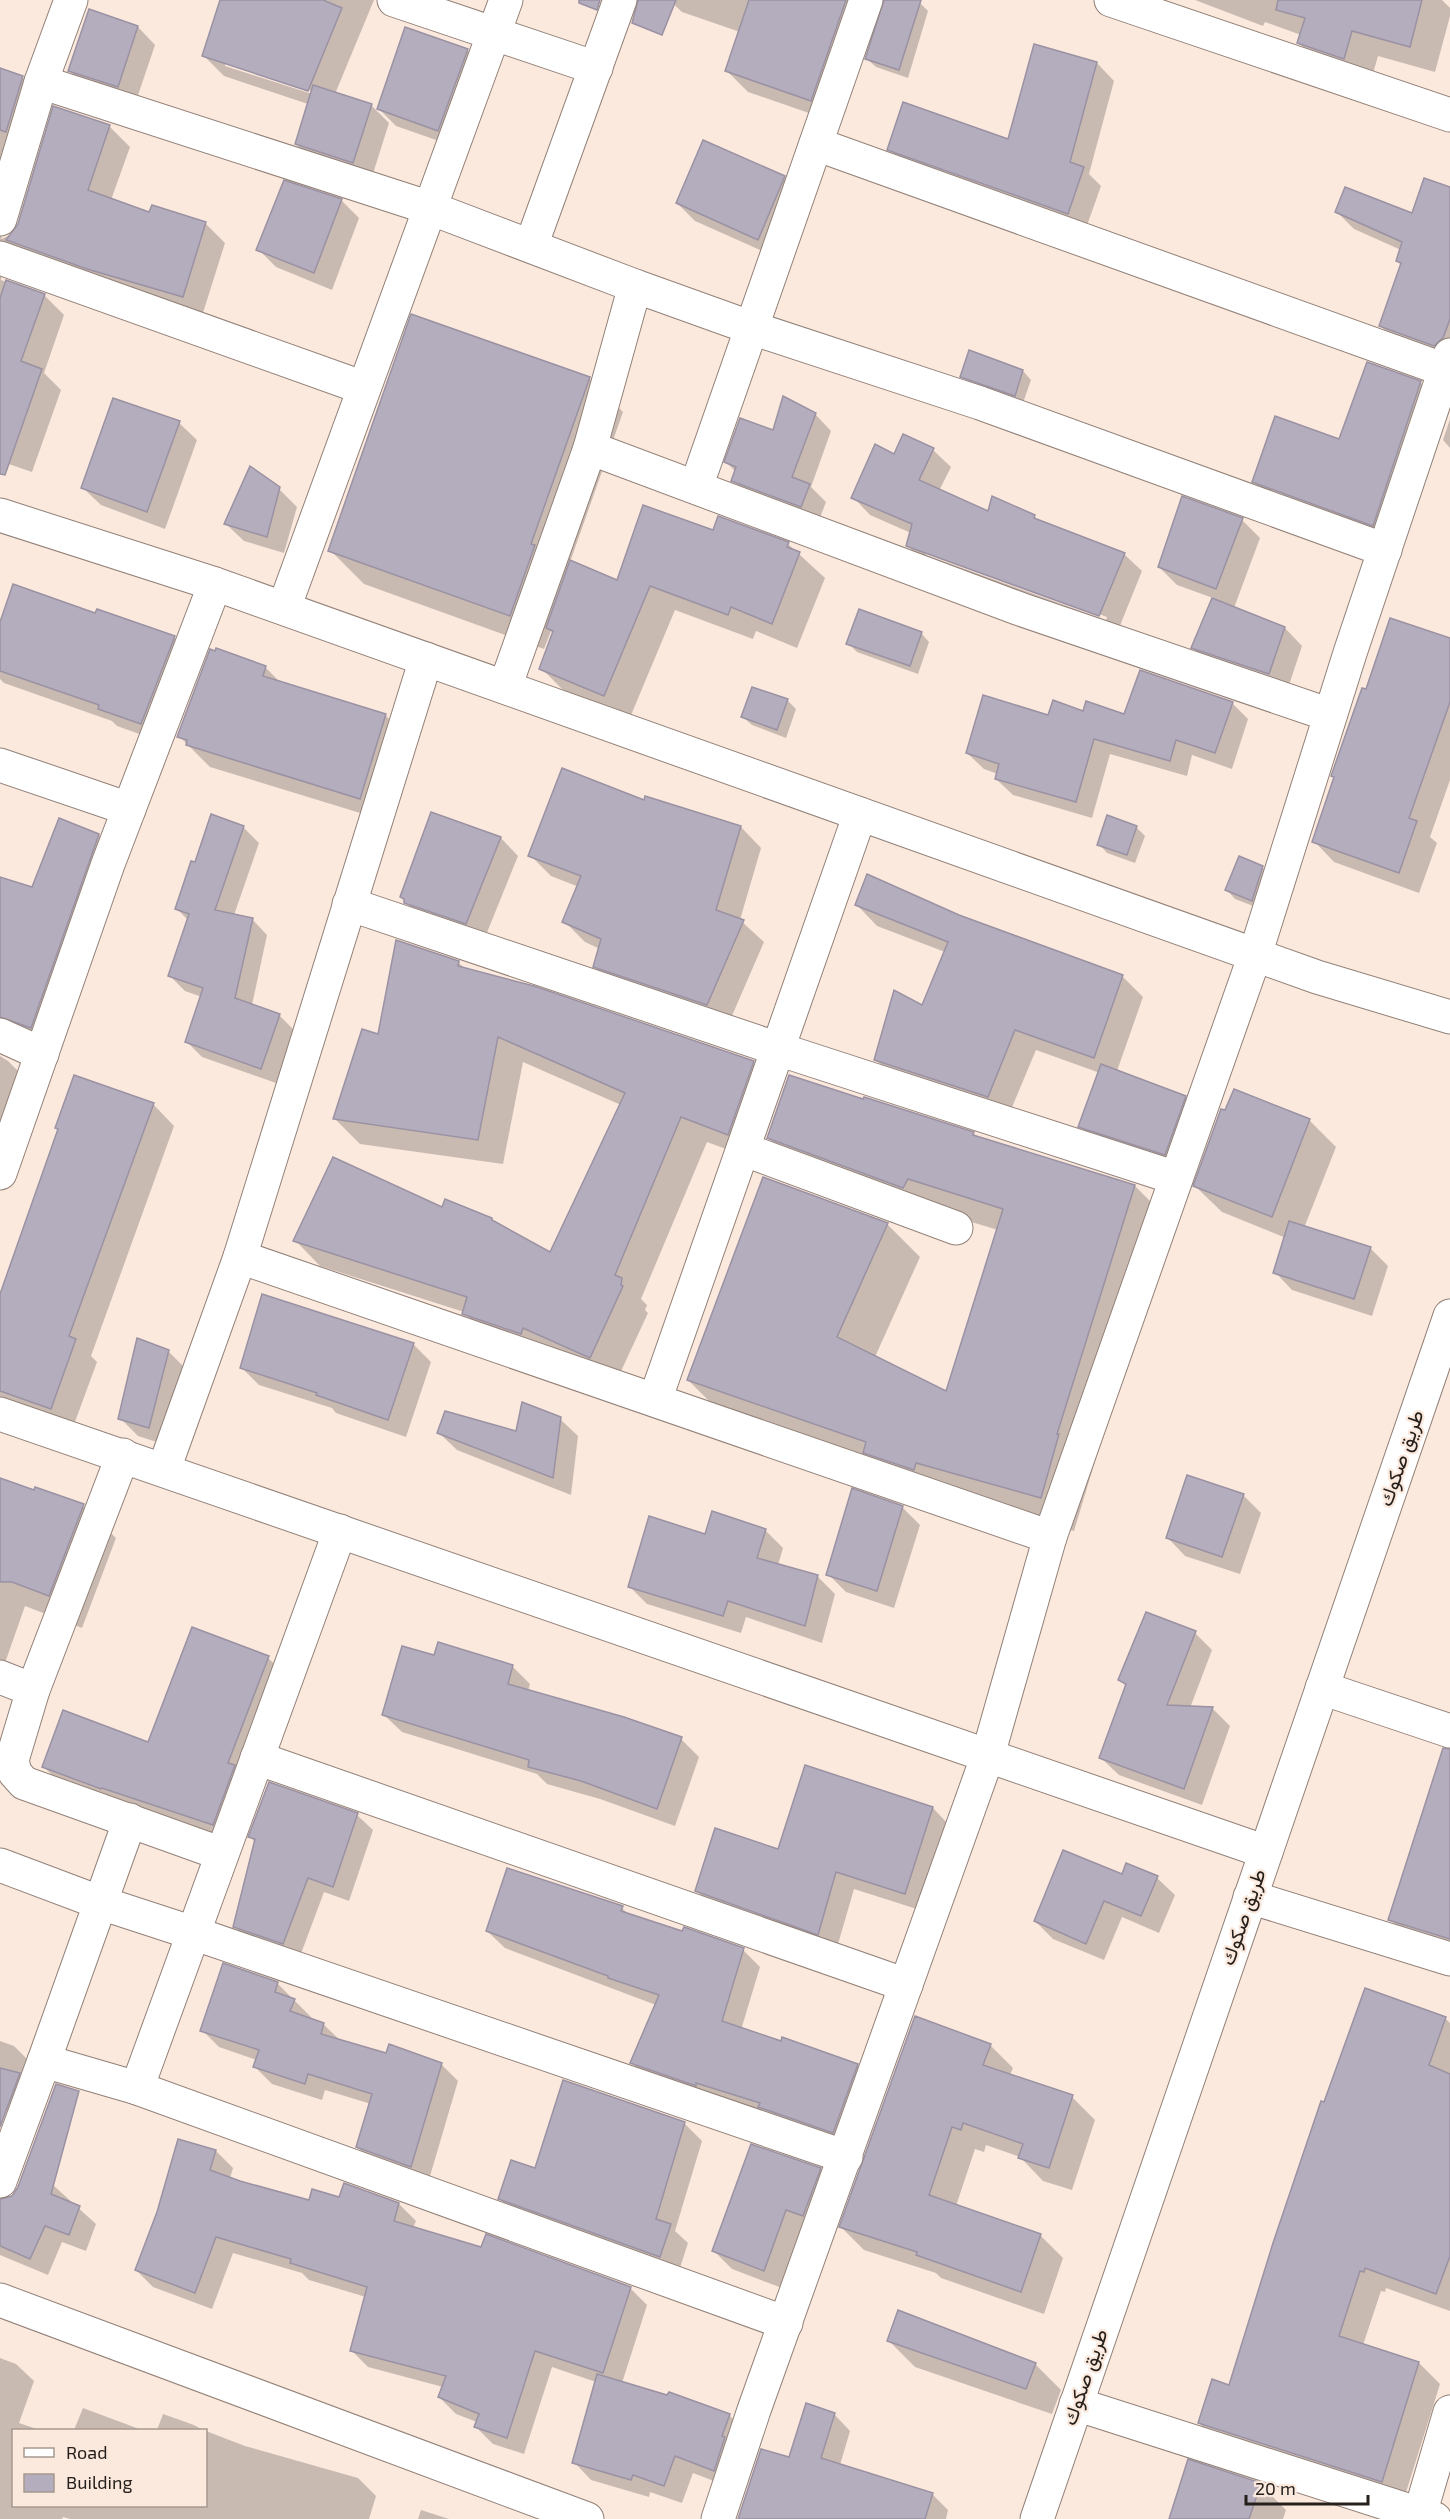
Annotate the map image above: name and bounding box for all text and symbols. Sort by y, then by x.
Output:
street label: طريق صكوك [1372,1406,1430,1510]
street label: طريق صكوك [1214,1865,1272,1969]
street label: طريق صكوك [1056,2325,1114,2429]
legend [12,2429,207,2507]
text: Road [66,2441,107,2463]
scale bar [1246,2468,1368,2506]
text: Building [66,2471,133,2493]
text: 20 m [1255,2477,1296,2499]

